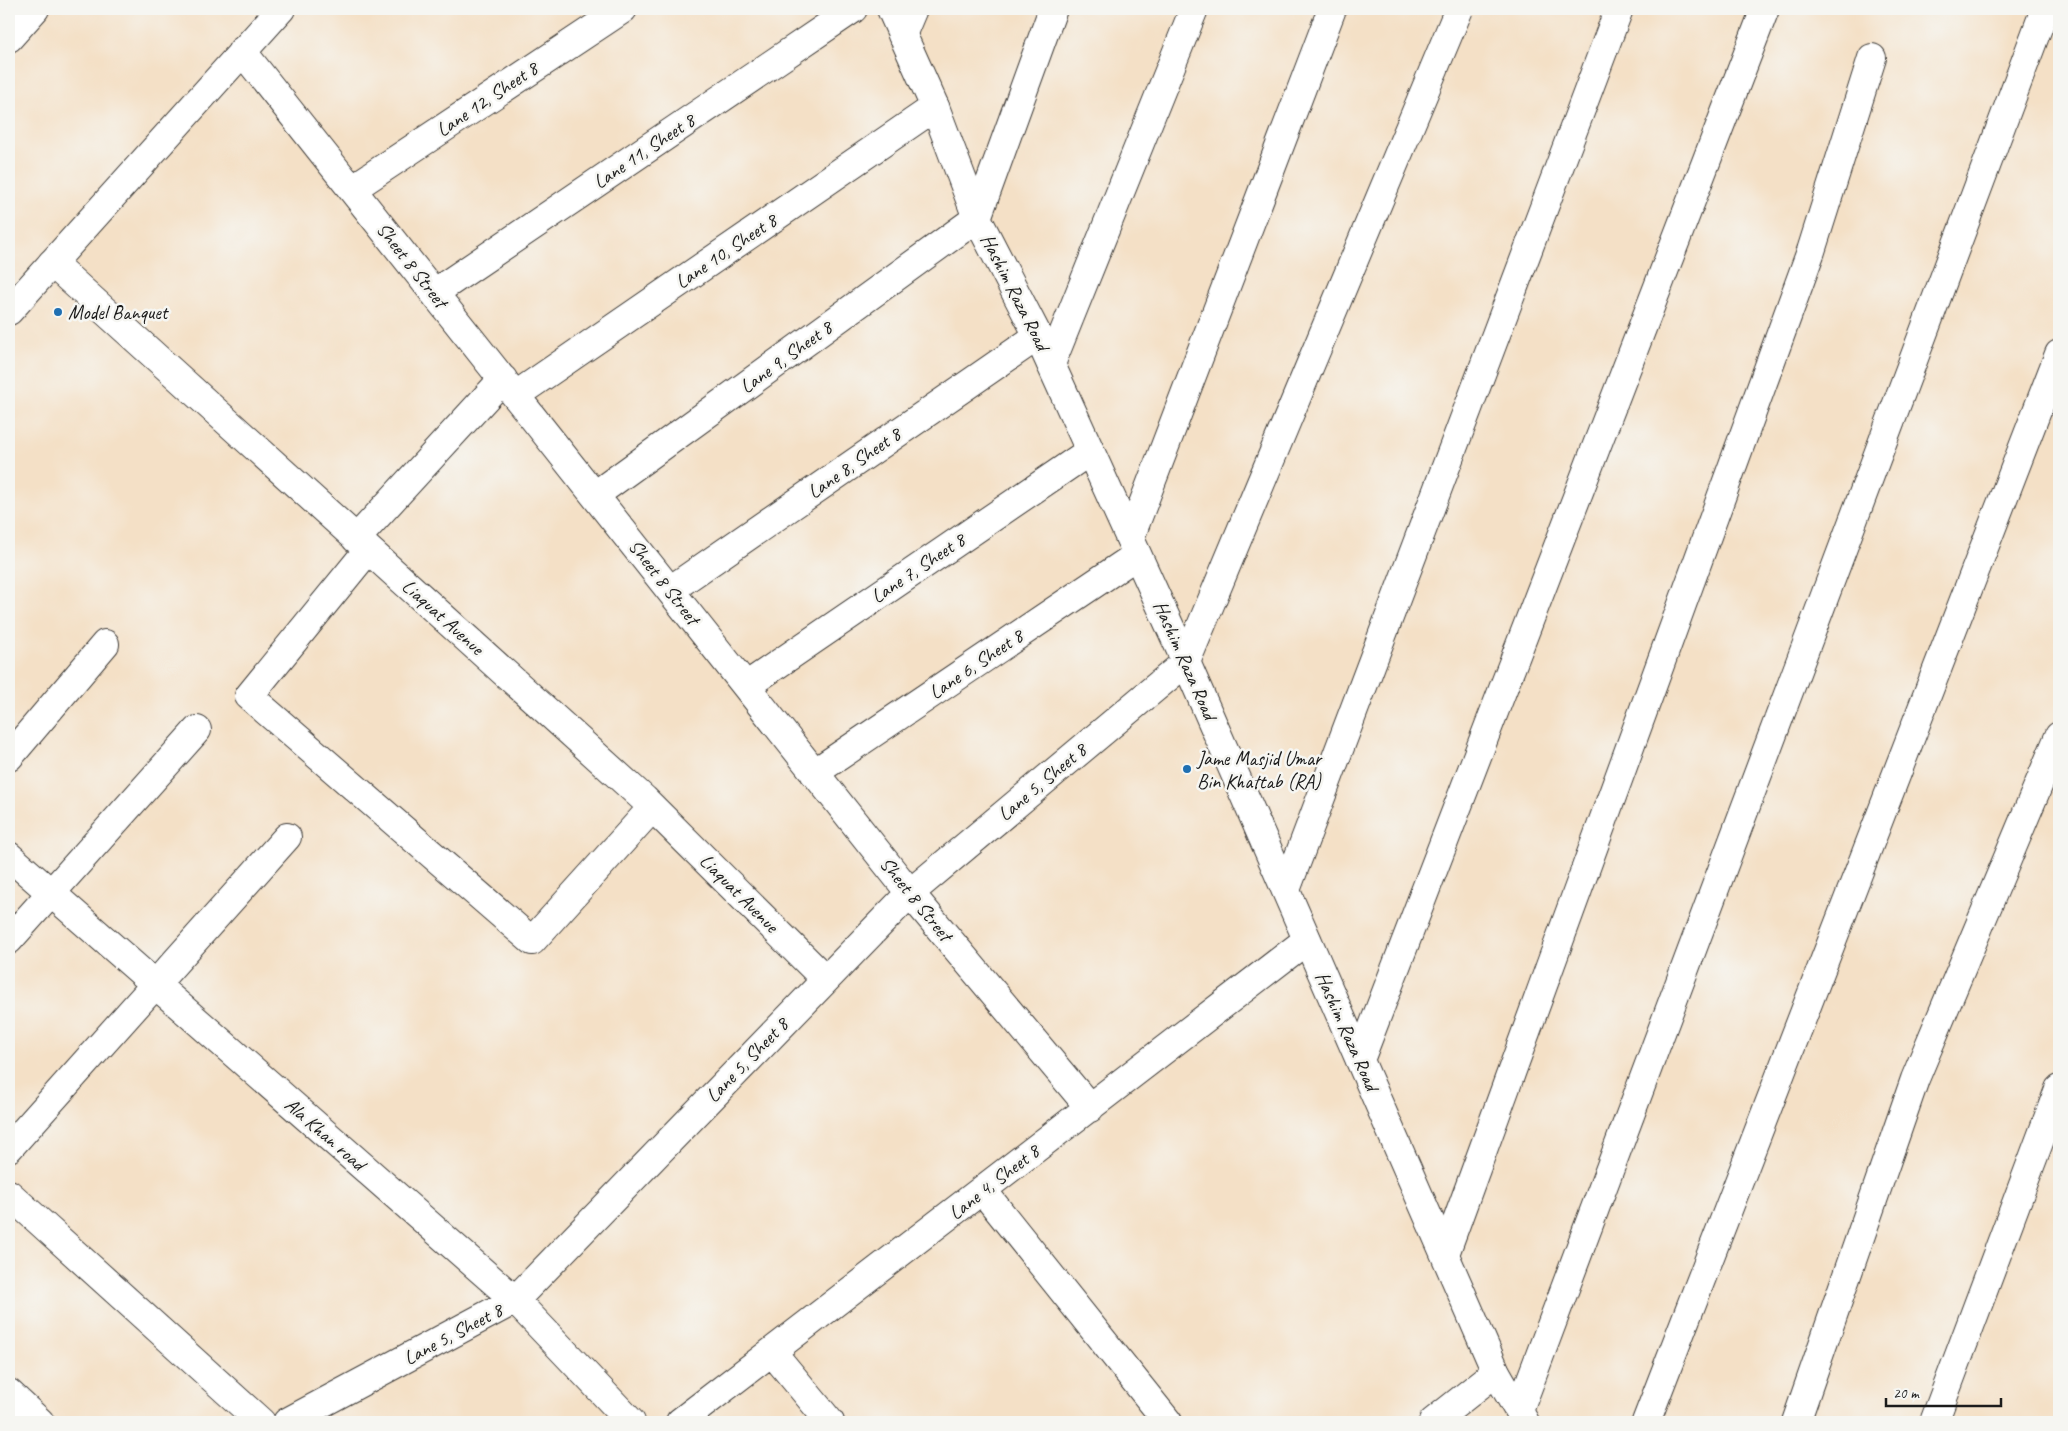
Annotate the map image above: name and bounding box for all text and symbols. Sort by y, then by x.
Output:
street label: Lane 12, Sheet 8 [431,55,544,142]
street label: Lane 11, Sheet 8 [588,107,701,194]
street label: Lane 10, Sheet 8 [670,207,783,294]
street label: Sheet 8 Street [371,217,455,315]
street label: Hashim Raza Road [975,230,1056,357]
place label: Model Banquet [68,300,170,325]
marker: Model Banquet [52,306,64,318]
street label: Lane 9, Sheet 8 [735,314,839,399]
street label: Lane 8, Sheet 8 [802,421,907,504]
street label: Lane 7, Sheet 8 [866,526,972,609]
street label: Sheet 8 Street [623,534,707,632]
street label: Liaquat Avenue [397,574,490,661]
street label: Hashim Raza Road [1148,597,1224,726]
street label: Lane 6, Sheet 8 [924,622,1030,705]
street label: Lane 5, Sheet 8 [992,736,1093,826]
place label: Jame Masjid Umar Bin Khattab (RA) [1196,746,1323,794]
marker: Jame Masjid Umar Bin Khattab (RA) [1181,763,1193,775]
street label: Liaquat Avenue [694,848,785,939]
street label: Sheet 8 Street [874,852,960,949]
street label: Hashim Raza Road [1310,968,1386,1097]
street label: Lane 5, Sheet 8 [700,1011,795,1108]
street label: Ala Khan road [280,1092,373,1178]
street label: Lane 4, Sheet 8 [944,1138,1046,1225]
street label: Lane 5, Sheet 8 [399,1297,508,1370]
scale bar [1886,1376,2000,1408]
text: 20 m [1893,1384,1920,1403]

